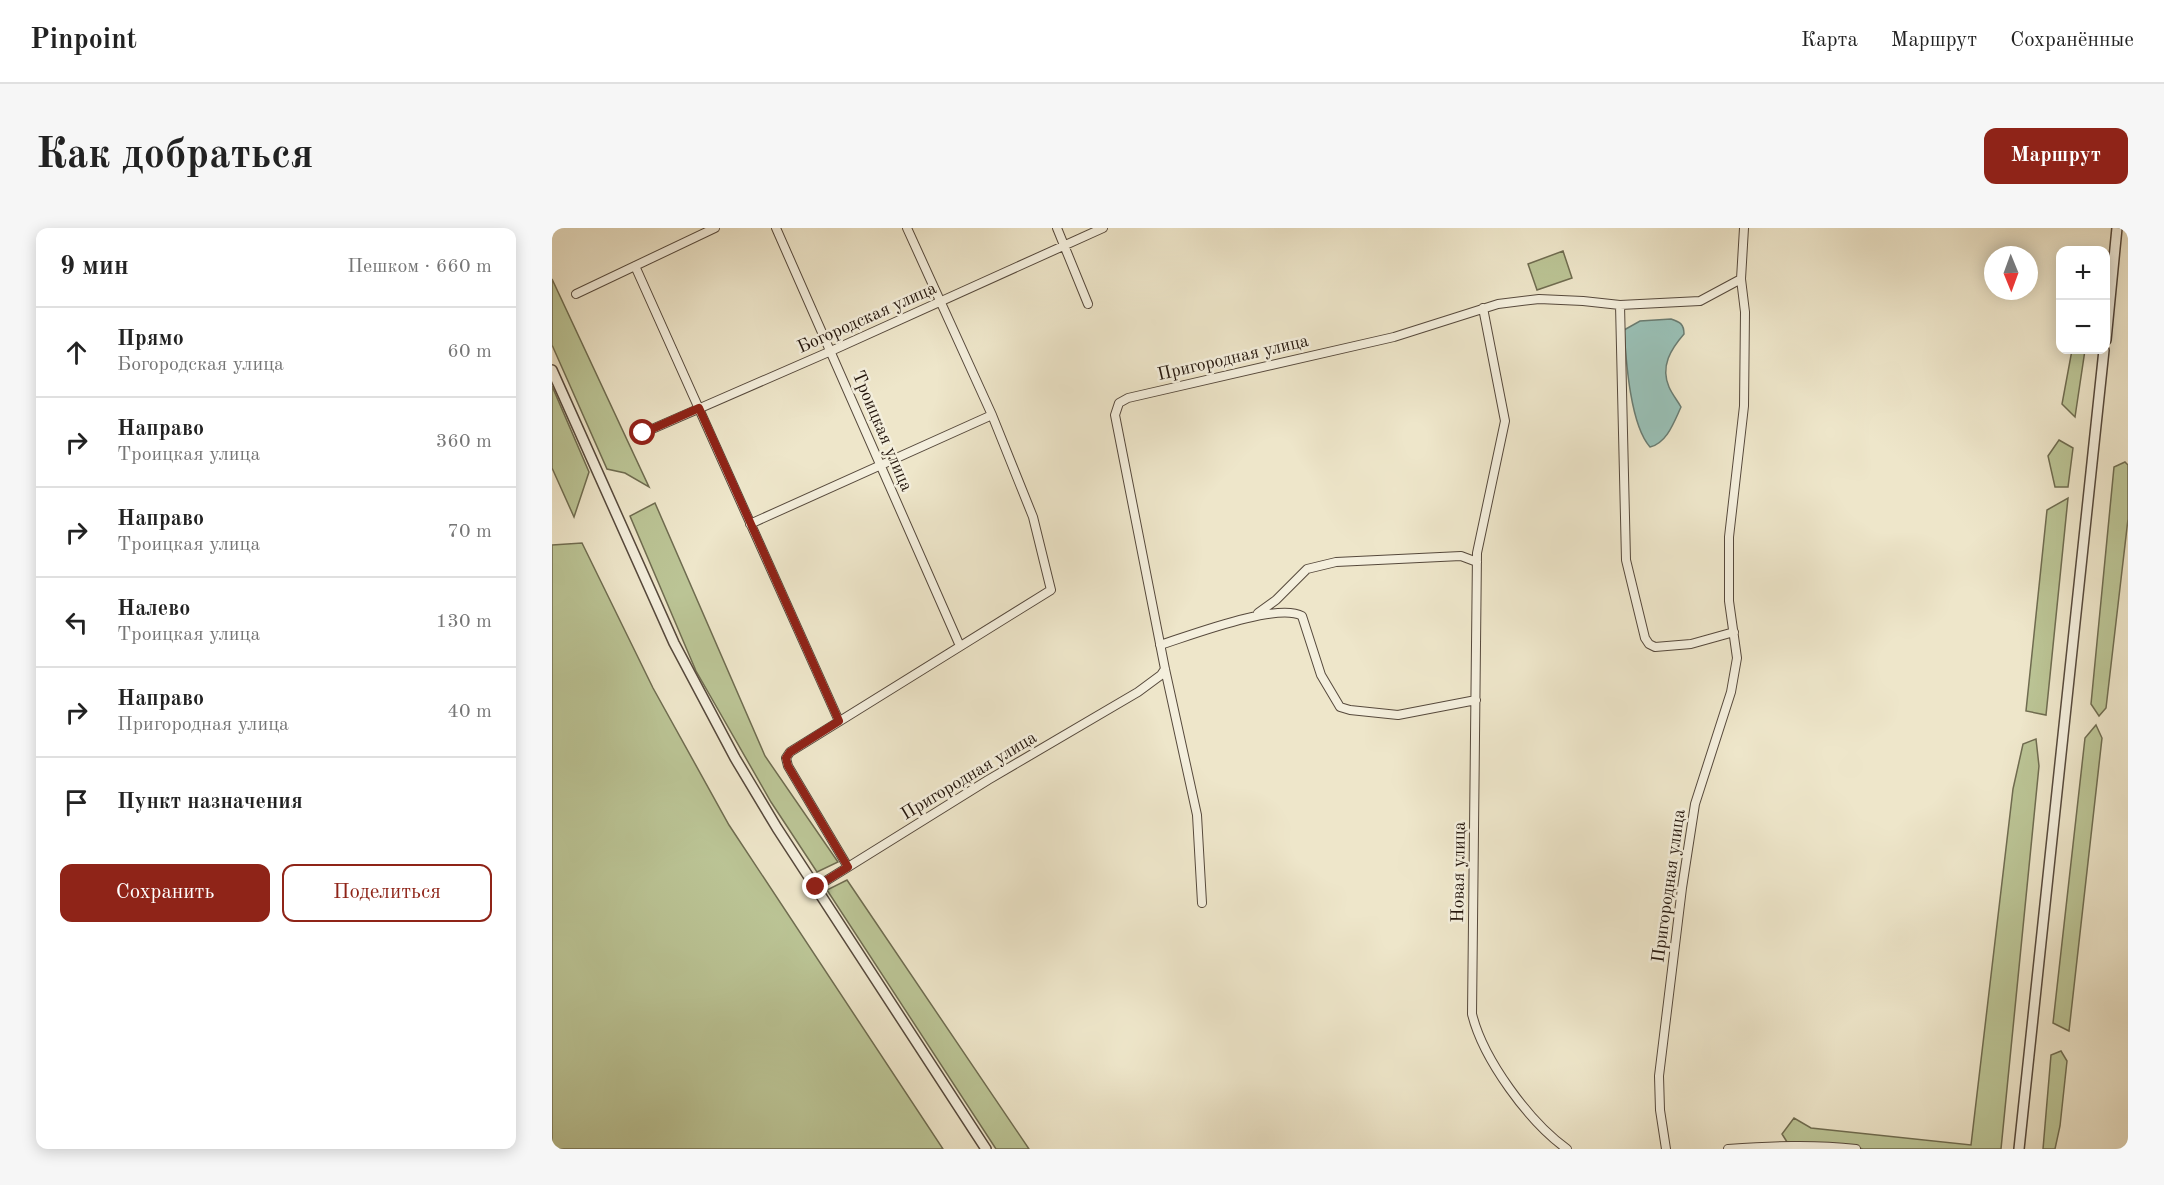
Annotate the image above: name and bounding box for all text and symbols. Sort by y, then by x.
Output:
text: Pinpoint [30,27,137,55]
text: Карта [1801,30,1858,51]
text: Маршрут [1891,30,1977,51]
text: Сохранённые [2010,30,2134,51]
button: Маршрут [1984,128,2128,184]
text: Как добраться [36,135,313,177]
north arrow [1984,246,2038,300]
map controls [2056,246,2110,354]
button: + [2056,246,2110,300]
text: 9 мин [60,254,129,280]
text: Пешком · 660 m [347,257,492,277]
street label: Богородская улица [795,279,939,357]
button: − [2056,300,2110,354]
text: Прямо [117,328,184,350]
street label: Пригородная улица [1156,332,1311,384]
icon: ahead [60,336,93,369]
text: 60 m [447,342,492,362]
text: Богородская улица [117,355,284,375]
street label: Троицкая улица [849,368,916,494]
text: Направо [117,418,204,440]
route start [629,419,655,445]
icon: right [60,426,93,459]
text: 360 m [436,432,492,452]
text: Троицкая улица [117,445,260,465]
text: Направо [117,508,204,530]
icon: right [60,516,93,549]
text: 70 m [447,522,492,542]
text: Троицкая улица [117,535,260,555]
text: Налево [117,598,190,620]
icon: left [60,606,93,639]
text: 130 m [436,612,492,632]
text: Троицкая улица [117,625,260,645]
text: Направо [117,688,204,710]
icon: right [60,696,93,729]
text: 40 m [447,702,492,722]
text: Пригородная улица [117,715,289,735]
street label: Пригородная улица [898,728,1040,824]
icon: arrive [60,786,93,819]
text: Пункт назначения [117,791,303,813]
street label: Пригородная улица [1649,808,1689,964]
street label: Новая улица [1449,821,1469,923]
button: Сохранить [60,864,270,922]
button: Поделиться [282,864,492,922]
route end [802,873,828,899]

